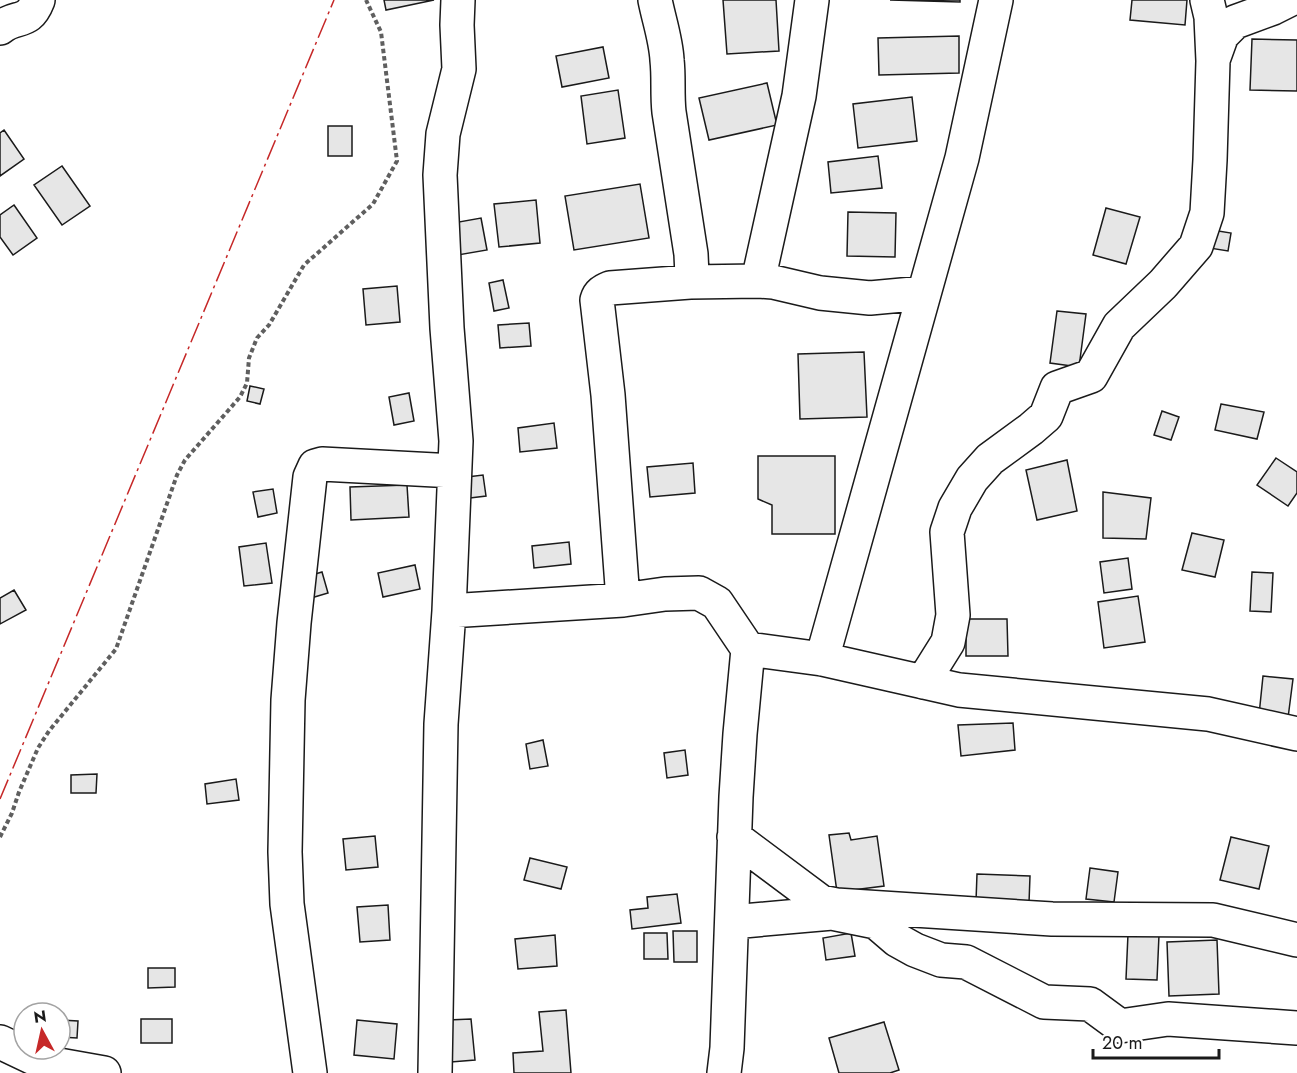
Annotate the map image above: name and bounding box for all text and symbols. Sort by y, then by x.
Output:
north arrow [12,1001,72,1061]
text: N [32,1004,48,1029]
scale bar [1093,1022,1219,1060]
text: 20 m [1102,1030,1142,1056]

